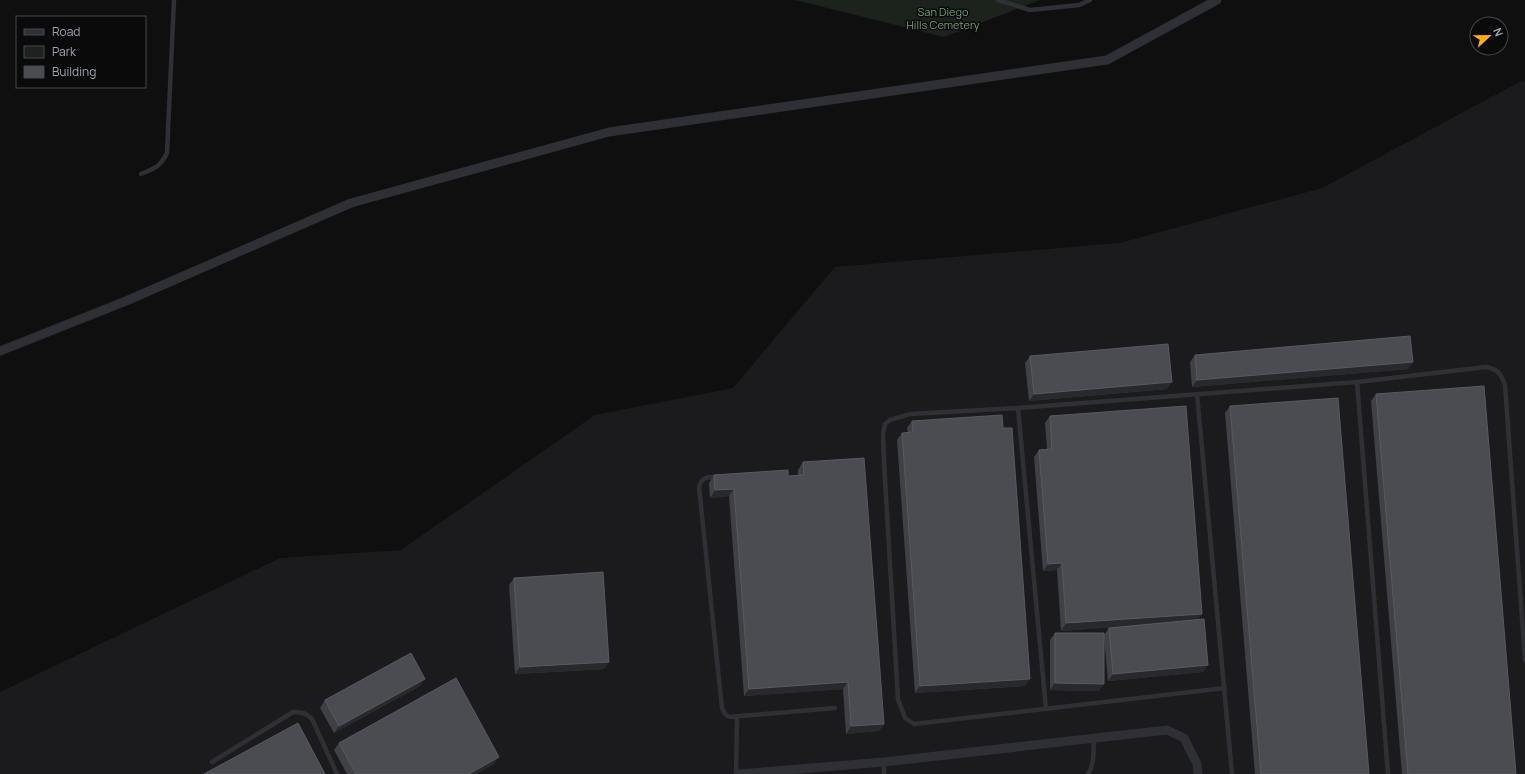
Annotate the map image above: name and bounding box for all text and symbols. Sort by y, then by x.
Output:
park label: San Diego Hills Cemetery [906,4,980,32]
legend [16,16,146,88]
north arrow [1469,16,1509,56]
text: Road [52,23,80,40]
text: N [1490,26,1507,39]
text: Park [52,43,77,60]
text: Building [52,63,96,80]

